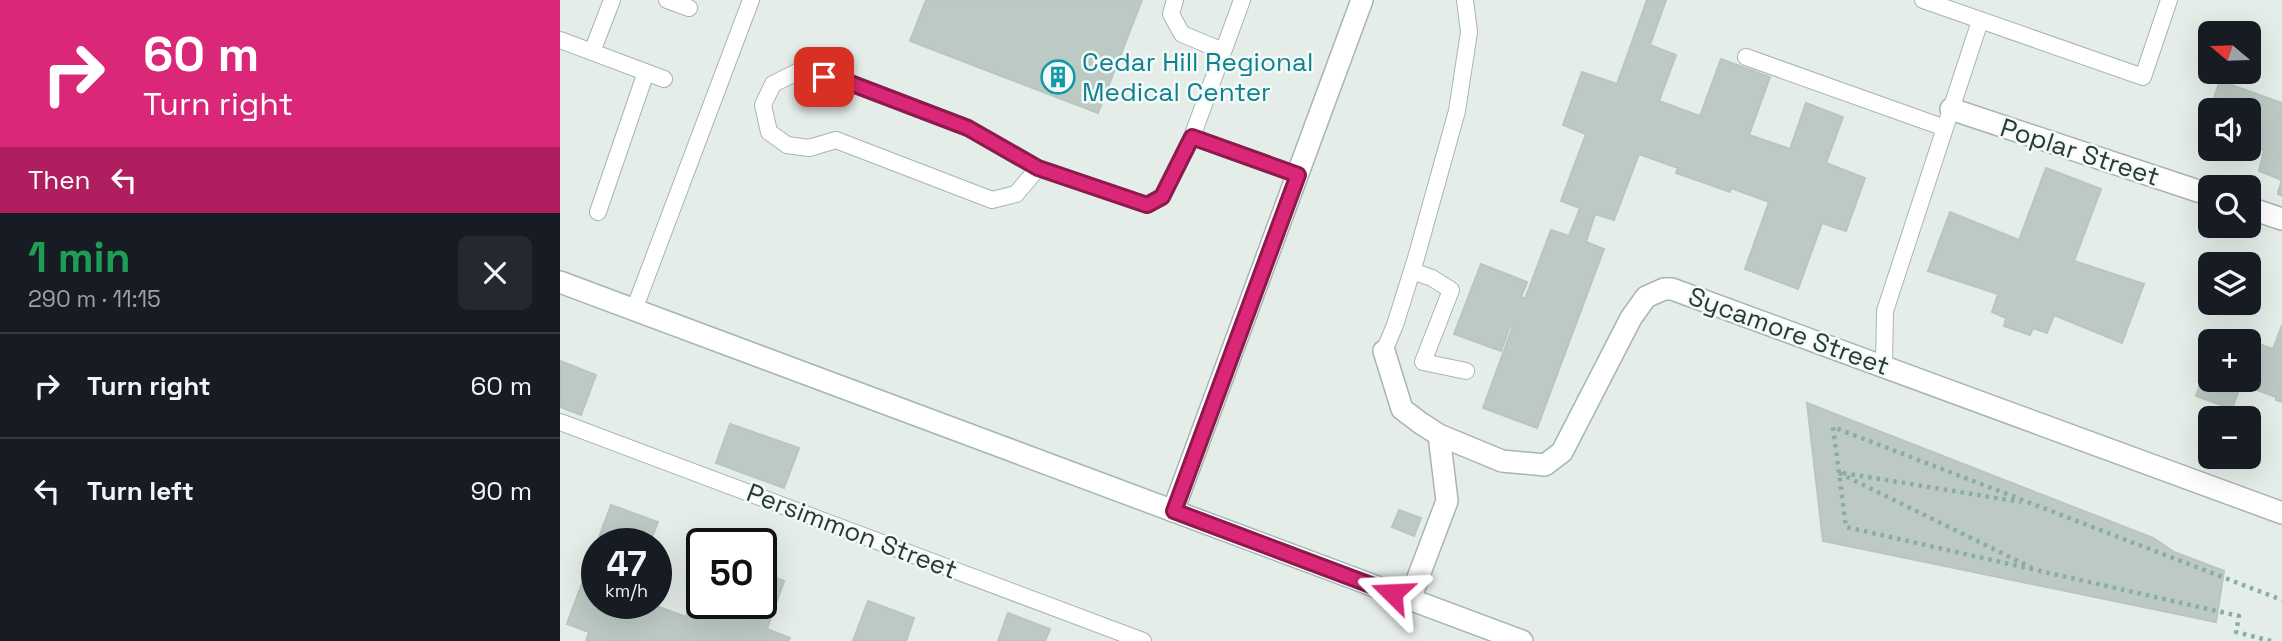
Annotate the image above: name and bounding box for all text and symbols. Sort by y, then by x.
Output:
north arrow [2198,21,2261,84]
map controls [2198,21,2261,469]
text: 60 m [143,23,259,85]
icon: right [28,28,119,119]
place label: Cedar Hill Regional Medical Center [1082,45,1313,109]
pin [794,47,854,107]
icon: arrive [805,58,843,96]
building icon: Cedar Hill Regional Medical Center [1039,58,1077,96]
text: Turn right [143,84,293,124]
button: sound [2198,98,2261,161]
street label: Poplar Street [1996,110,2164,194]
icon: left [105,161,143,199]
text: Then [28,163,91,197]
button: search [2198,175,2261,238]
text: 1 min [28,231,131,284]
button: close [458,236,532,310]
button: layers [2198,252,2261,315]
street label: Sycamore Street [1684,279,1894,383]
text: 290 m · 11:15 [28,284,161,314]
button: + [2198,329,2261,392]
icon: right [28,367,66,405]
text: Turn right [87,369,211,403]
text: 60 m [470,369,532,403]
button: − [2198,406,2261,469]
icon: left [28,472,66,510]
text: Turn left [87,474,194,508]
text: 90 m [470,474,532,508]
street label: Persimmon Street [742,475,962,587]
speed limit sign: 50 [686,528,777,619]
text: 47 [606,542,647,586]
position arrow [1355,556,1429,630]
text: km/h [605,579,648,602]

